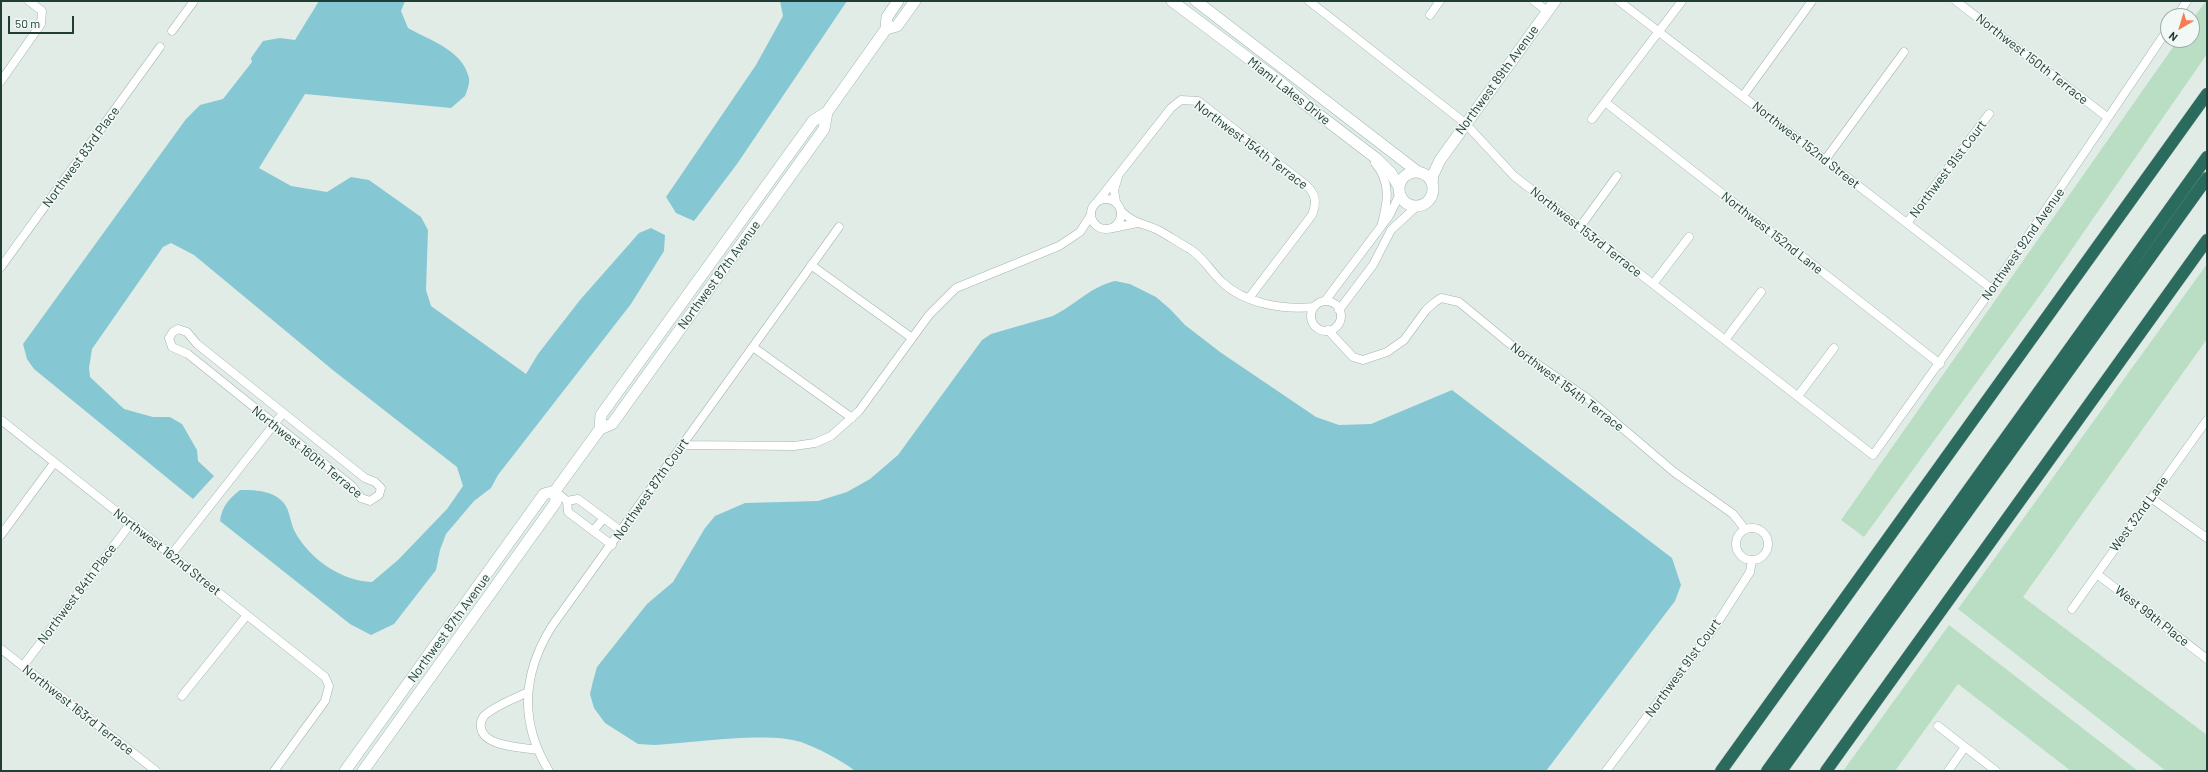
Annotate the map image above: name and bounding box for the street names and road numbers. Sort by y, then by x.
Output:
street label: Northwest 150th Terrace [1973,10,2091,108]
street label: Northwest 89th Avenue [1452,22,1542,138]
street label: Miami Lakes Drive [1244,54,1334,128]
street label: Northwest 154th Terrace [1191,97,1311,193]
street label: Northwest 152nd Street [1749,98,1863,192]
street label: Northwest 83rd Place [39,104,123,210]
street label: Northwest 91st Court [1906,117,1990,221]
street label: Northwest 153rd Terrace [1527,184,1645,280]
street label: Northwest 92nd Avenue [1978,185,2068,303]
street label: Northwest 152nd Lane [1718,188,1826,278]
street label: Northwest 87th Avenue [674,218,764,332]
street label: Northwest 154th Terrace [1507,339,1627,435]
street label: Northwest 160th Terrace [248,403,366,501]
street label: Northwest 87th Court [610,435,692,543]
street label: West 32nd Lane [2106,473,2172,555]
street label: Northwest 162nd Street [110,505,224,599]
street label: Northwest 84th Place [34,541,120,647]
street label: Northwest 87th Avenue [404,571,494,685]
street label: West 99th Place [2112,582,2192,650]
street label: Northwest 91st Court [1642,616,1724,720]
street label: Northwest 163rd Terrace [19,662,137,758]

